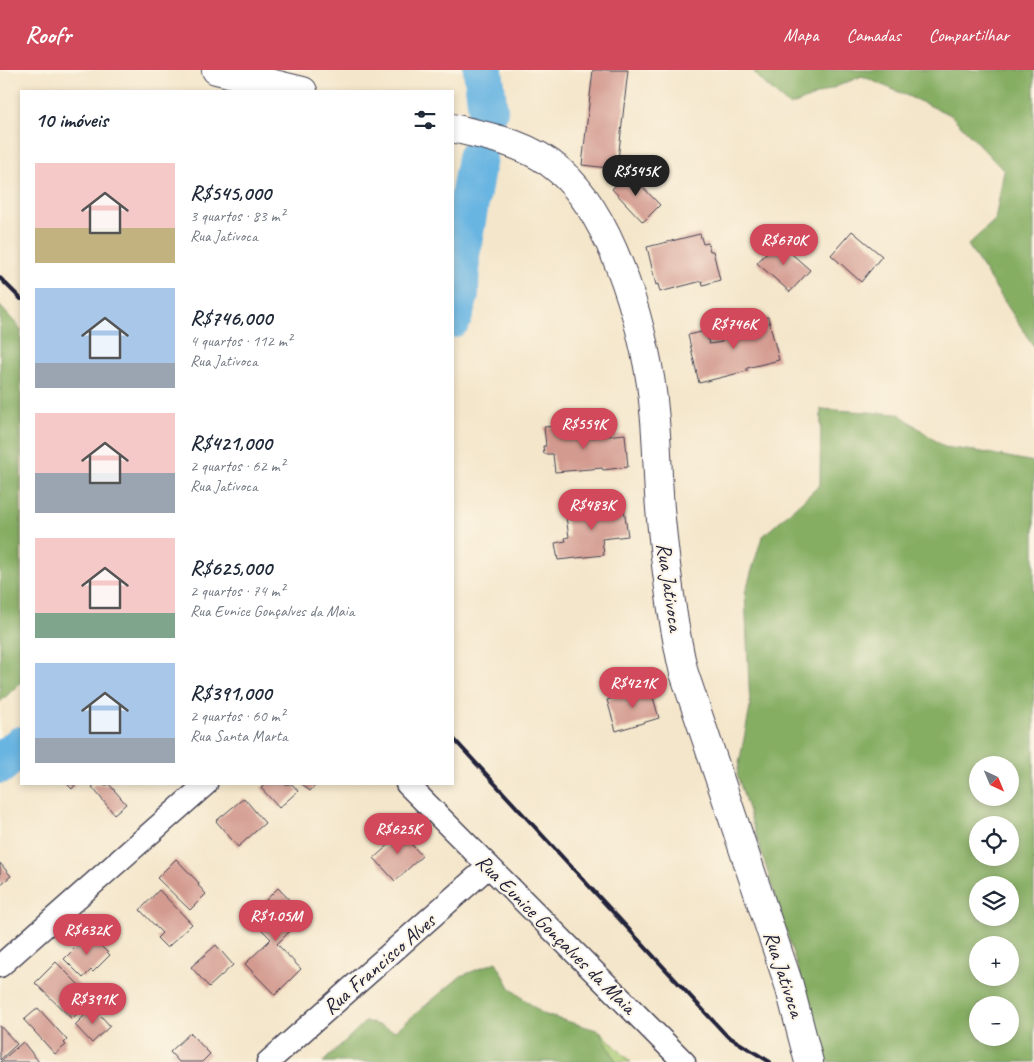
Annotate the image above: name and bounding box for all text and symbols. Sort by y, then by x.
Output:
text: Roofr [25,20,71,50]
text: Mapa [784,24,818,46]
text: Camadas [846,24,901,46]
text: Compartilhar [929,24,1009,46]
icon: filters [411,106,439,134]
text: 10 imóveis [35,107,108,133]
pin: R$545K [595,154,677,197]
text: R$545K [613,161,659,181]
text: R$545,000 [190,180,271,206]
icon: home [75,183,135,243]
text: 3 quartos · 83 m² [190,206,285,226]
pin: R$670K [743,224,825,266]
text: Rua Jativoca [190,226,258,246]
text: R$670K [761,230,807,250]
text: R$746,000 [190,305,272,331]
icon: home [75,308,135,368]
pin: R$746K [693,308,775,350]
text: R$746K [711,314,757,334]
text: 4 quartos · 112 m² [190,331,292,351]
text: Rua Jativoca [190,351,258,371]
pin: R$559K [543,408,625,450]
text: R$559K [562,414,606,434]
text: R$421,000 [190,430,272,456]
icon: home [75,433,135,493]
text: 2 quartos · 62 m² [190,456,285,476]
text: Rua Jativoca [190,476,258,496]
pin: R$483K [551,488,633,531]
text: R$483K [569,495,615,515]
street label: Rua Jativoca [651,541,689,635]
text: R$625,000 [190,555,272,581]
icon: home [75,558,135,618]
text: 2 quartos · 74 m² [190,581,285,601]
text: Rua Eunice Gonçalves da Maia [190,601,354,621]
pin: R$421K [592,666,674,709]
text: R$421K [610,673,656,693]
text: R$391,000 [190,680,271,706]
icon: home [75,683,135,743]
text: 2 quartos · 60 m² [190,706,285,726]
text: Rua Santa Marta [190,726,288,746]
north arrow [969,756,1019,806]
map controls [969,756,1019,1046]
pin: R$625K [357,812,439,855]
button: locate [969,816,1019,866]
text: R$625K [375,819,421,839]
street label: Rua Eunice Gonçalves da Maia [471,849,643,1021]
button: layers [969,876,1019,926]
pin: R$1.05M [230,900,322,942]
text: R$1.05M [250,906,302,926]
street label: Rua Francisco Alves [317,907,442,1020]
pin: R$632K [46,914,128,956]
text: R$632K [64,920,110,940]
street label: Rua Jativoca [758,928,811,1022]
button: + [969,936,1019,986]
pin: R$391K [52,982,134,1025]
text: R$391K [70,989,116,1009]
button: − [969,996,1019,1046]

